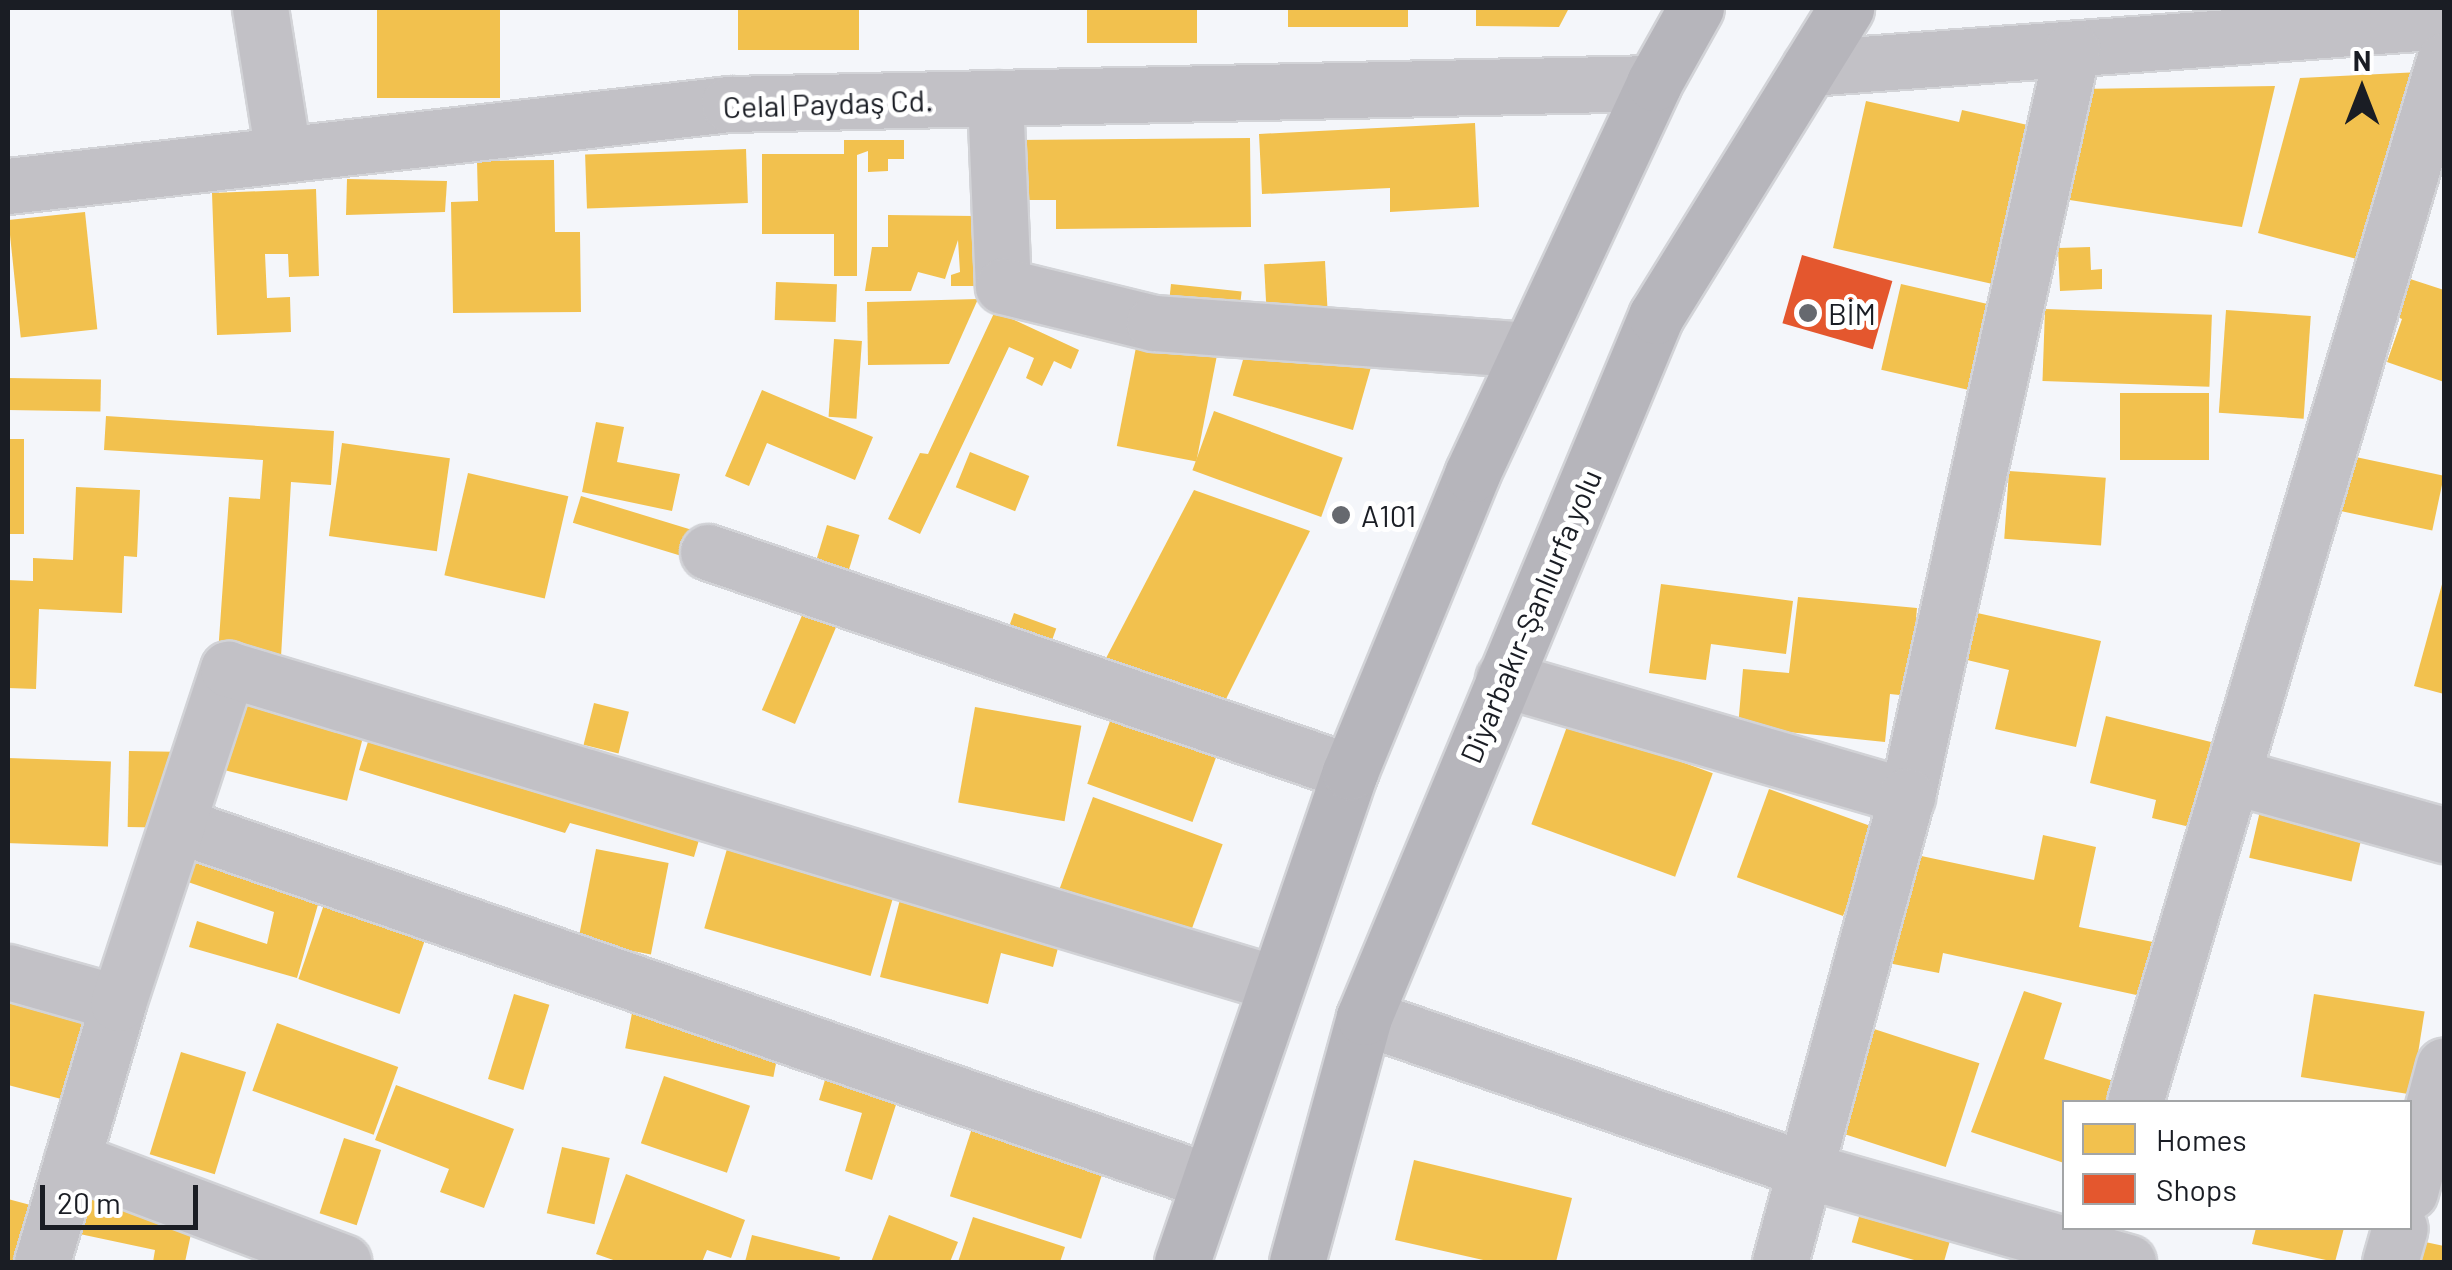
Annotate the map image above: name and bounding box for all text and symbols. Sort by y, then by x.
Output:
north arrow [2312,40,2412,140]
text: N [2353,43,2371,77]
street label: Celal Paydaş Cd. [722,81,934,125]
place label: BİM [1828,295,1876,331]
marker: BİM [1797,302,1819,324]
street label: Diyarbakır-Şanlıurfa yolu [1452,464,1608,768]
place label: A101 [1361,497,1416,533]
marker: A101 [1330,504,1352,526]
legend [2062,1100,2412,1230]
text: Homes [2156,1121,2247,1157]
scale bar [45,1165,202,1227]
text: Shops [2156,1171,2237,1207]
text: 20 m [57,1184,121,1220]

